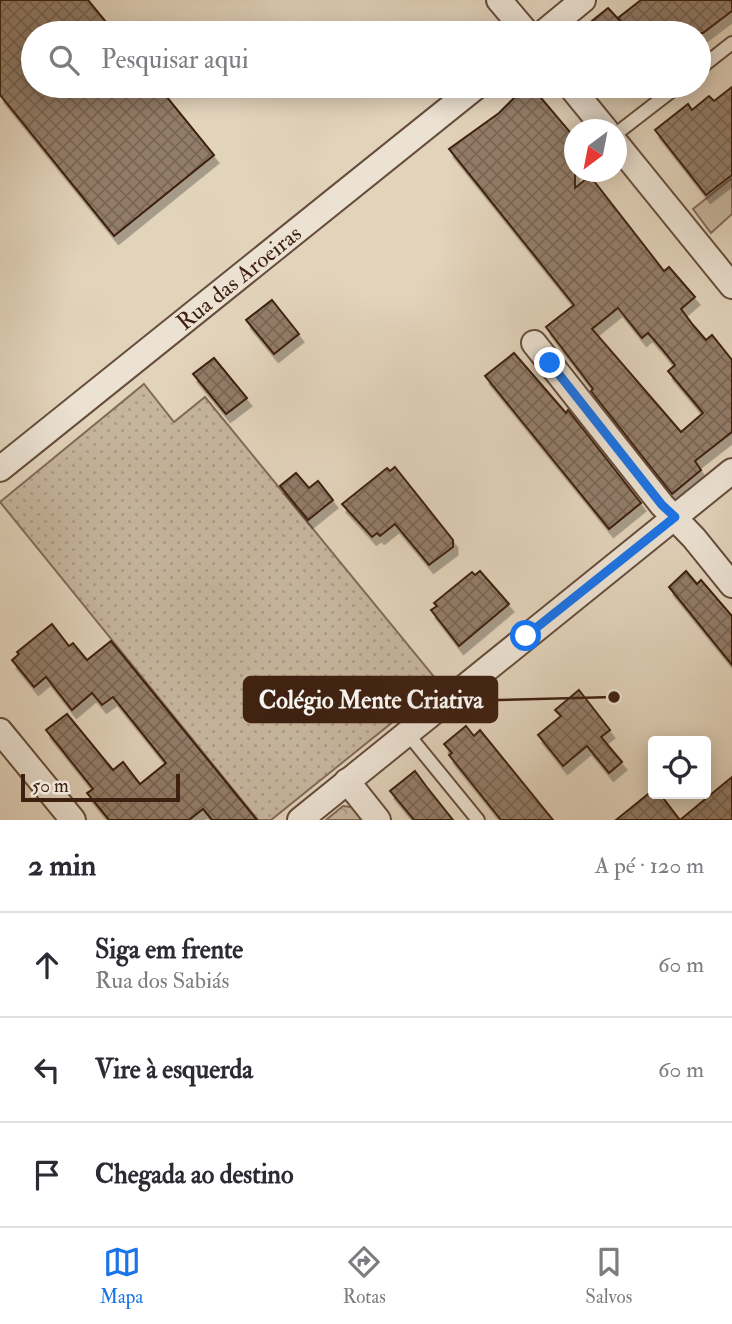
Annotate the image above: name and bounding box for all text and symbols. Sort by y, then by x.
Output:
search box [21,21,711,98]
icon: search [45,41,83,79]
text: Pesquisar aqui [101,44,249,76]
north arrow [564,119,627,182]
street label: Rua das Aroeiras [170,218,307,336]
route end [534,347,565,378]
route start [510,620,541,651]
callout: Colégio Mente Criativa [244,677,497,722]
text: Colégio Mente Criativa [259,685,484,716]
map controls [648,736,711,799]
button: locate [648,736,711,799]
scale bar [21,771,180,803]
text: 50 m [32,774,69,798]
text: 2 min [28,847,96,884]
text: A pé · 120 m [595,851,704,880]
text: Siga em frente [95,934,243,966]
icon: ahead [28,946,66,984]
text: 60 m [658,950,704,979]
text: Rua dos Sabiás [95,966,229,995]
icon: left [28,1051,66,1089]
text: Vire à esquerda [95,1054,253,1086]
text: 60 m [658,1055,704,1084]
icon: arrive [28,1156,66,1194]
text: Chegada ao destino [95,1159,293,1191]
tab: Mapa [100,1243,143,1309]
tab: Rotas [343,1243,386,1309]
tab: Salvos [585,1243,632,1309]

